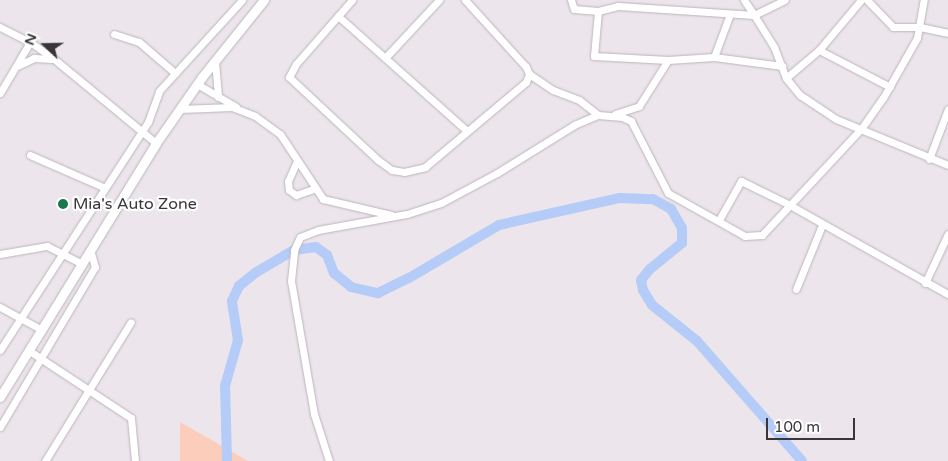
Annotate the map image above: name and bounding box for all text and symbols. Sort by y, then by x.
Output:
north arrow [20,20,70,70]
text: N [21,31,40,48]
place label: Mia's Auto Zone [73,194,197,214]
marker: Mia's Auto Zone [57,198,69,210]
scale bar [768,408,857,440]
text: 100 m [774,418,820,436]

